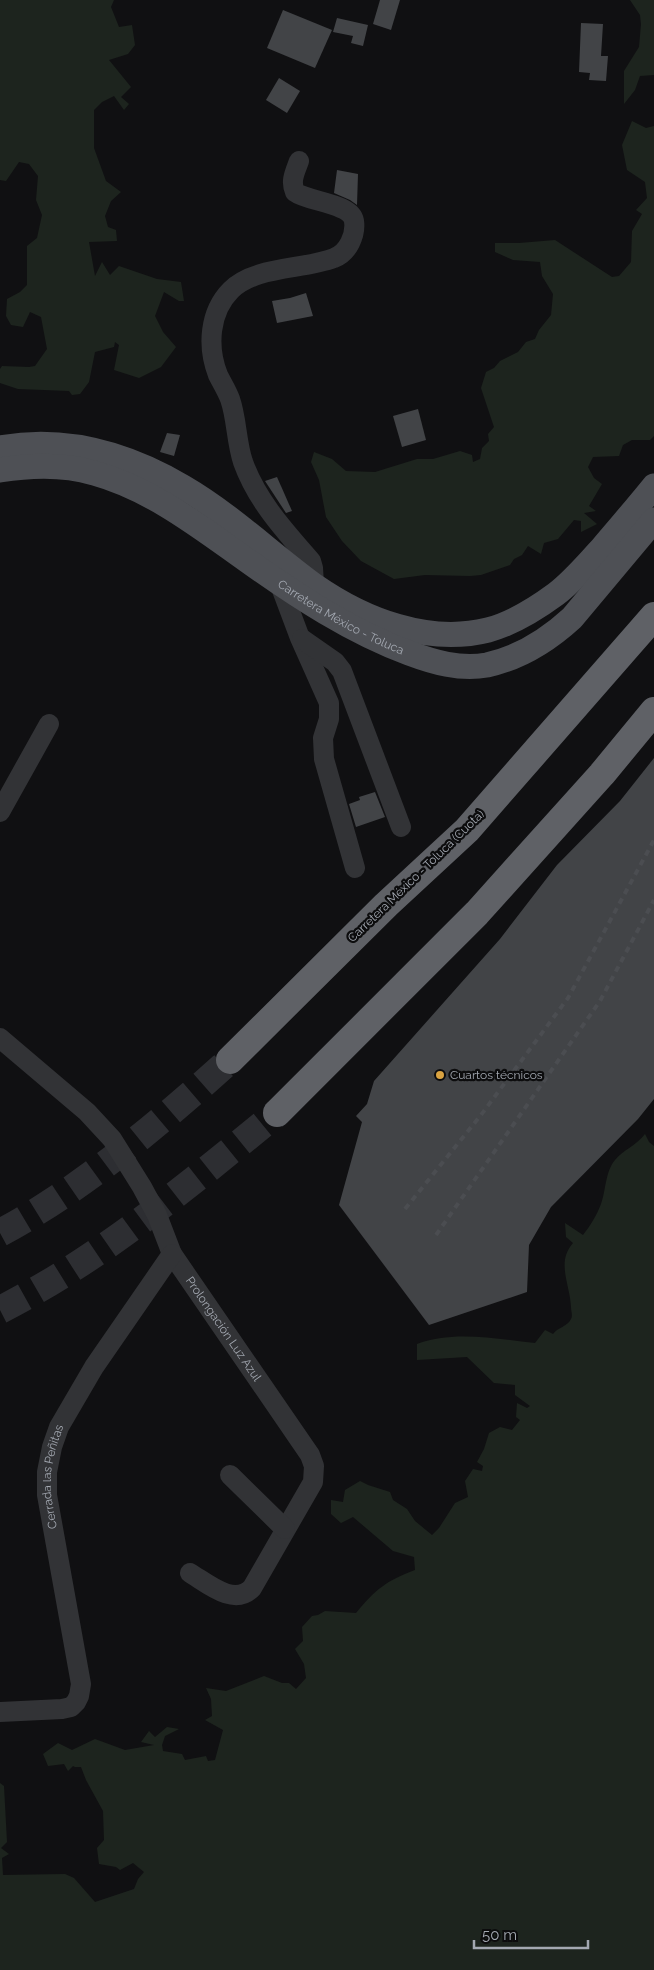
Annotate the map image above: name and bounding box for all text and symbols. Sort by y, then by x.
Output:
street label: Carretera México - Toluca [275,577,406,657]
street label: Carretera México - Toluca (Cuota) [345,807,487,945]
place label: Cuartos técnicos [450,1068,543,1082]
marker: Cuartos técnicos [434,1069,446,1081]
street label: Prolongación Luz Azul [183,1274,265,1384]
street label: Cerrada las Peñitas [40,1422,66,1530]
scale bar [474,1918,588,1950]
text: 50 m [482,1926,517,1944]

